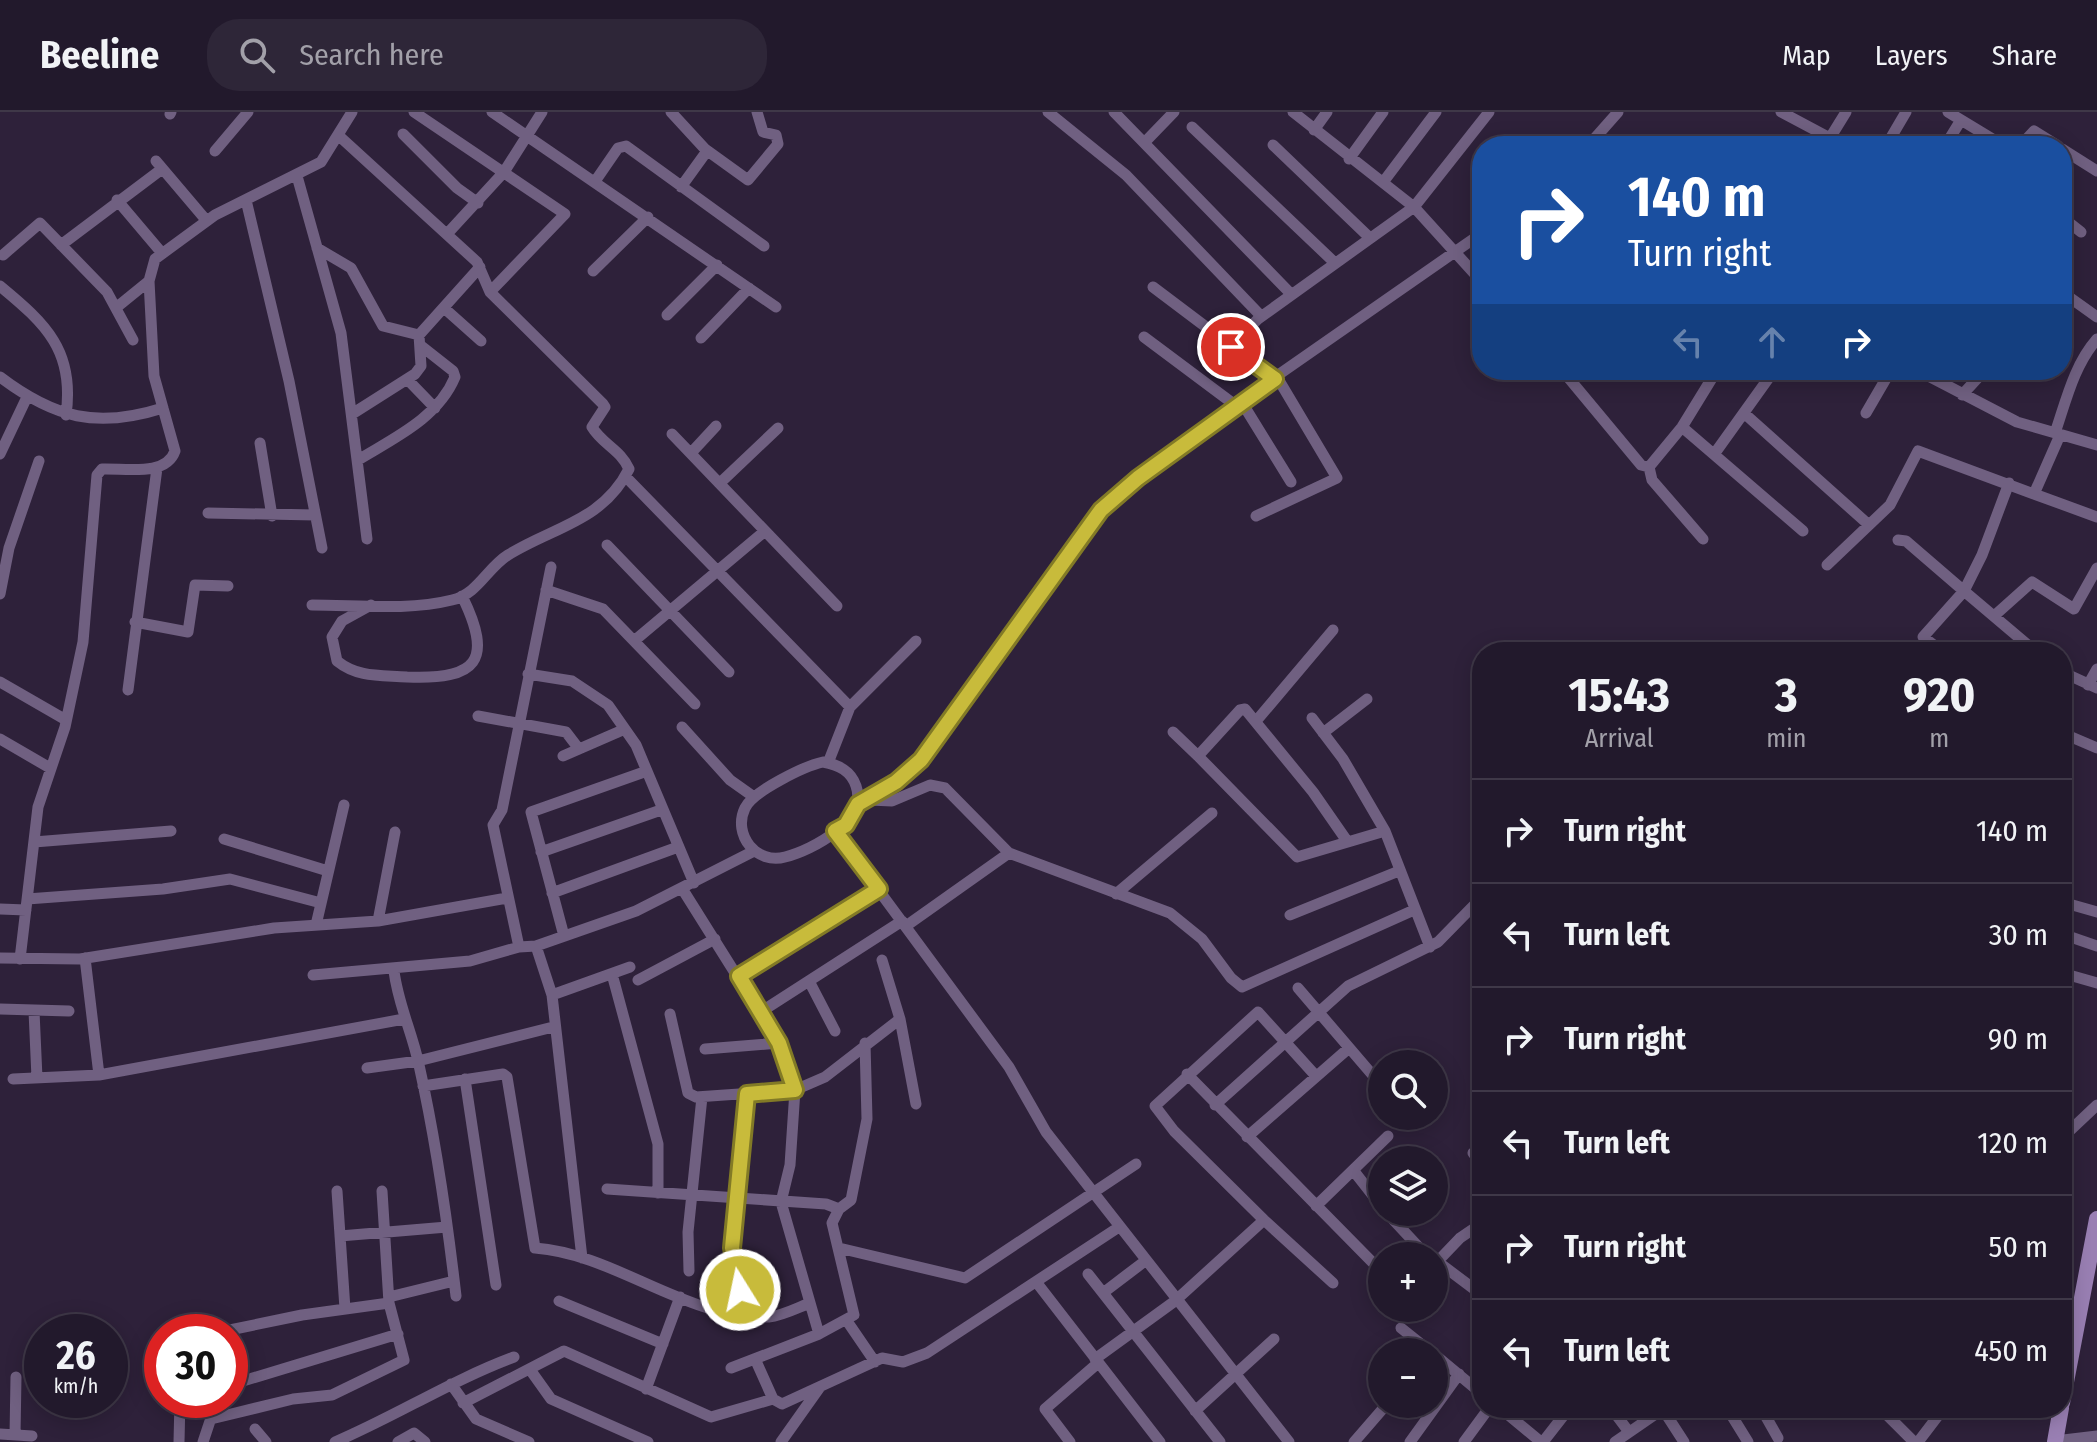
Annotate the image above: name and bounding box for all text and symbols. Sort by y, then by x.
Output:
search box [207,19,767,91]
text: Beeline [40,32,159,78]
icon: search [235,33,279,77]
text: Search here [299,37,444,73]
text: Map [1782,39,1831,72]
text: Layers [1875,39,1948,72]
text: Share [1992,39,2057,72]
text: 140 m [1628,164,1765,231]
icon: right [1496,168,1600,272]
text: Turn right [1628,232,1771,276]
pin [1197,313,1265,381]
icon: left [1666,320,1710,364]
icon: ahead [1750,320,1794,364]
icon: right [1834,320,1878,364]
icon: arrive [1209,325,1253,369]
text: 15:43 [1568,666,1670,724]
text: 3 [1775,666,1798,724]
text: 920 [1903,666,1976,724]
text: Arrival [1585,723,1654,754]
text: min [1766,723,1807,754]
text: m [1929,723,1949,754]
icon: right [1496,809,1540,853]
text: Turn right [1564,813,1686,849]
text: 140 m [1976,813,2048,849]
icon: left [1496,913,1540,957]
text: Turn left [1564,917,1670,953]
text: 30 m [1989,917,2048,953]
icon: right [1496,1017,1540,1061]
text: Turn right [1564,1021,1686,1057]
text: 90 m [1988,1021,2048,1057]
map controls [1368,1050,1448,1418]
button: search [1368,1050,1448,1130]
icon: left [1496,1121,1540,1165]
text: Turn left [1564,1125,1670,1161]
text: 120 m [1977,1125,2048,1161]
button: layers [1368,1146,1448,1226]
icon: right [1496,1225,1540,1269]
text: Turn right [1564,1229,1686,1265]
text: 50 m [1988,1229,2048,1265]
button: + [1368,1242,1448,1322]
position arrow [698,1248,782,1332]
speed limit sign: 30 [144,1314,248,1418]
icon: left [1496,1329,1540,1373]
text: 26 [56,1332,96,1380]
text: Turn left [1564,1333,1670,1369]
text: 450 m [1974,1333,2048,1369]
button: − [1368,1338,1448,1418]
text: km/h [54,1374,98,1398]

